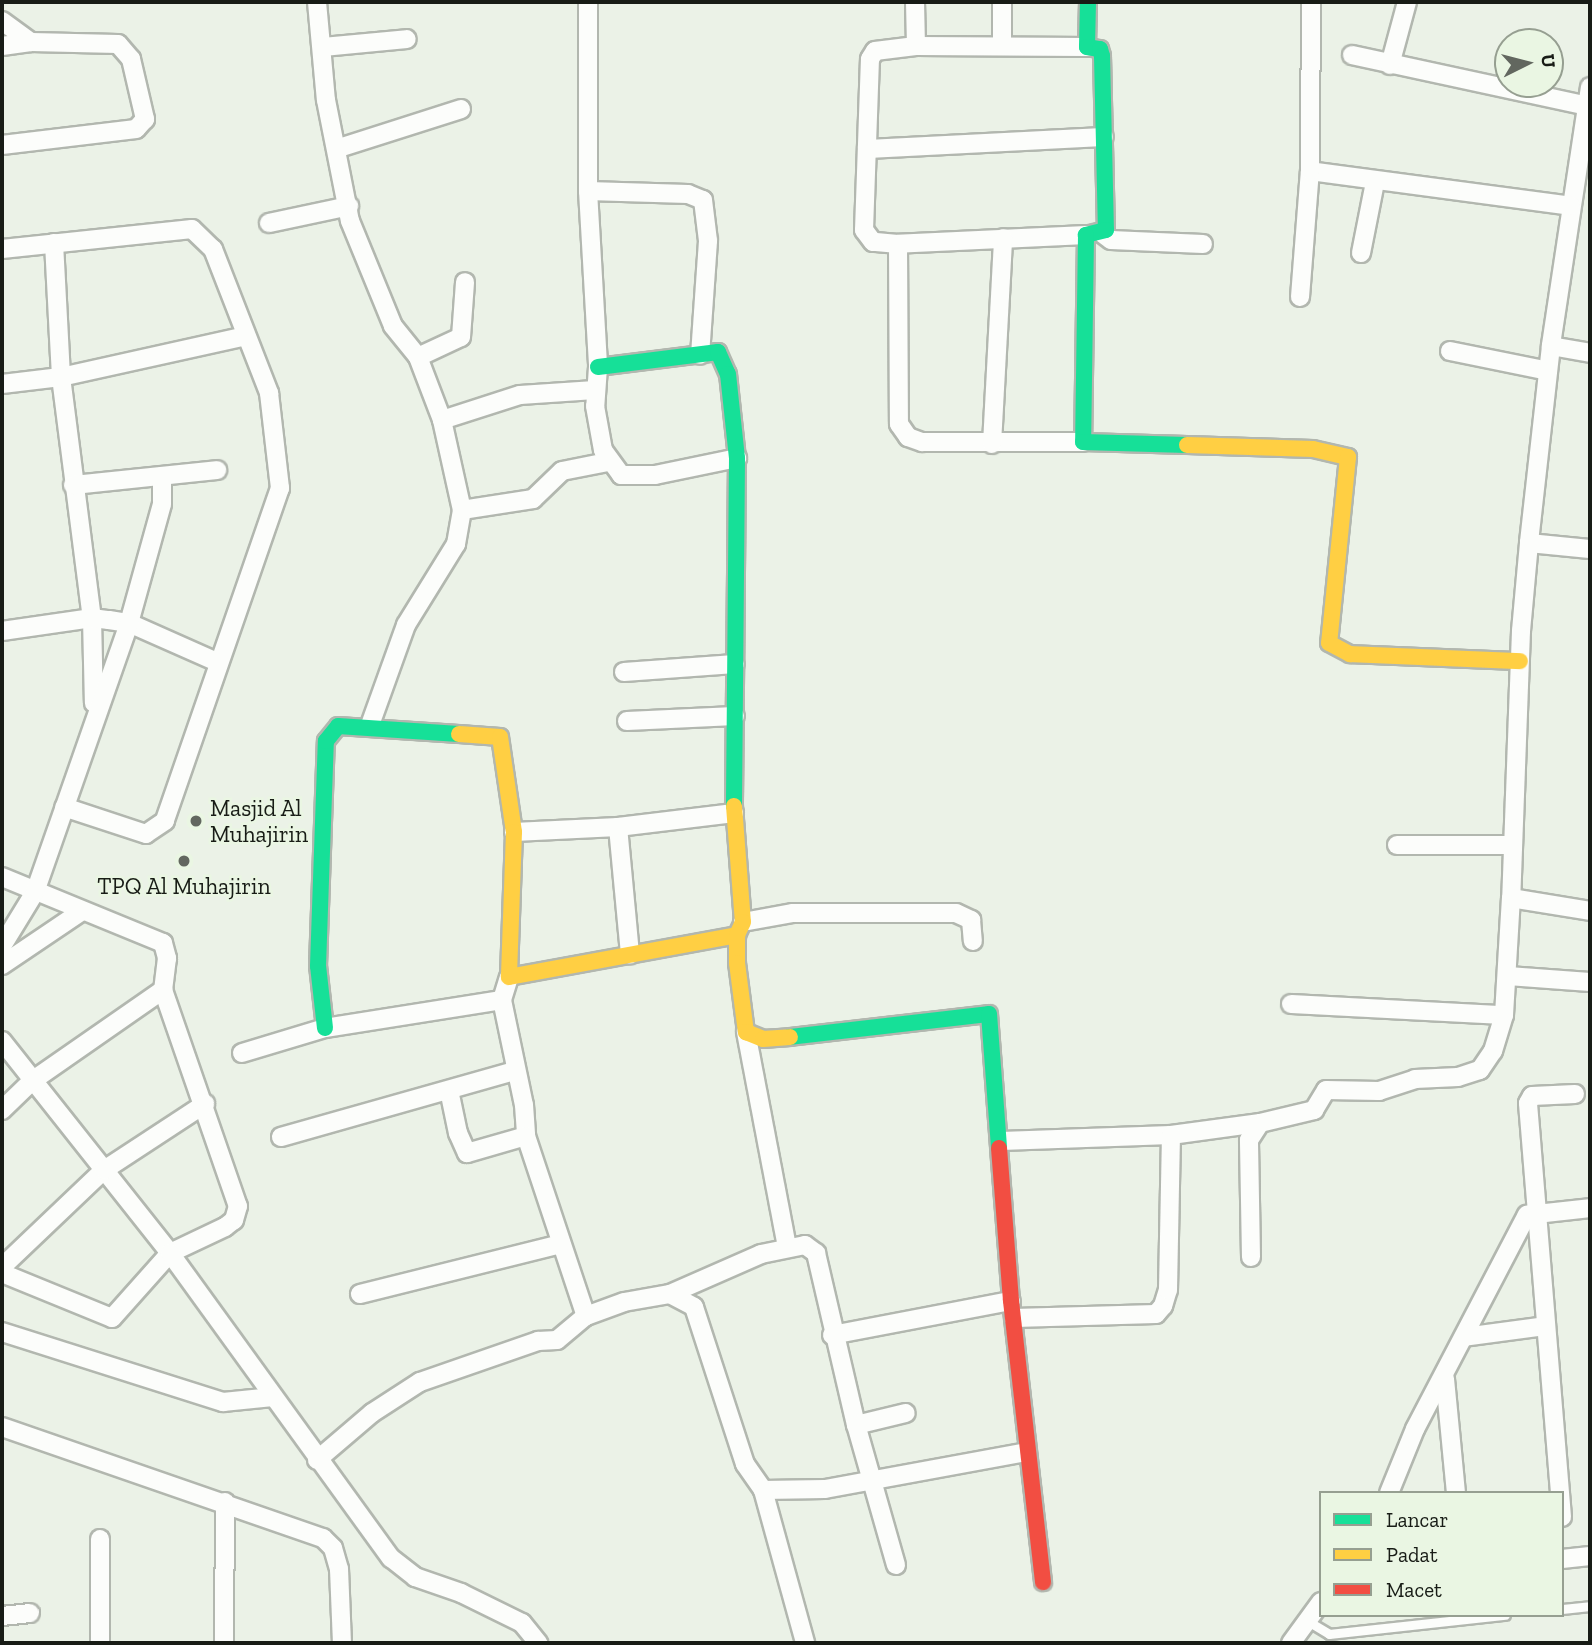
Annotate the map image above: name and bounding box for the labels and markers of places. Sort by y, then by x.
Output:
place label: Masjid Al Muhajirin [210,794,308,848]
marker: Masjid Al Muhajirin [188,813,204,829]
marker: TPQ Al Muhajirin [176,853,192,869]
place label: TPQ Al Muhajirin [97,872,271,900]

